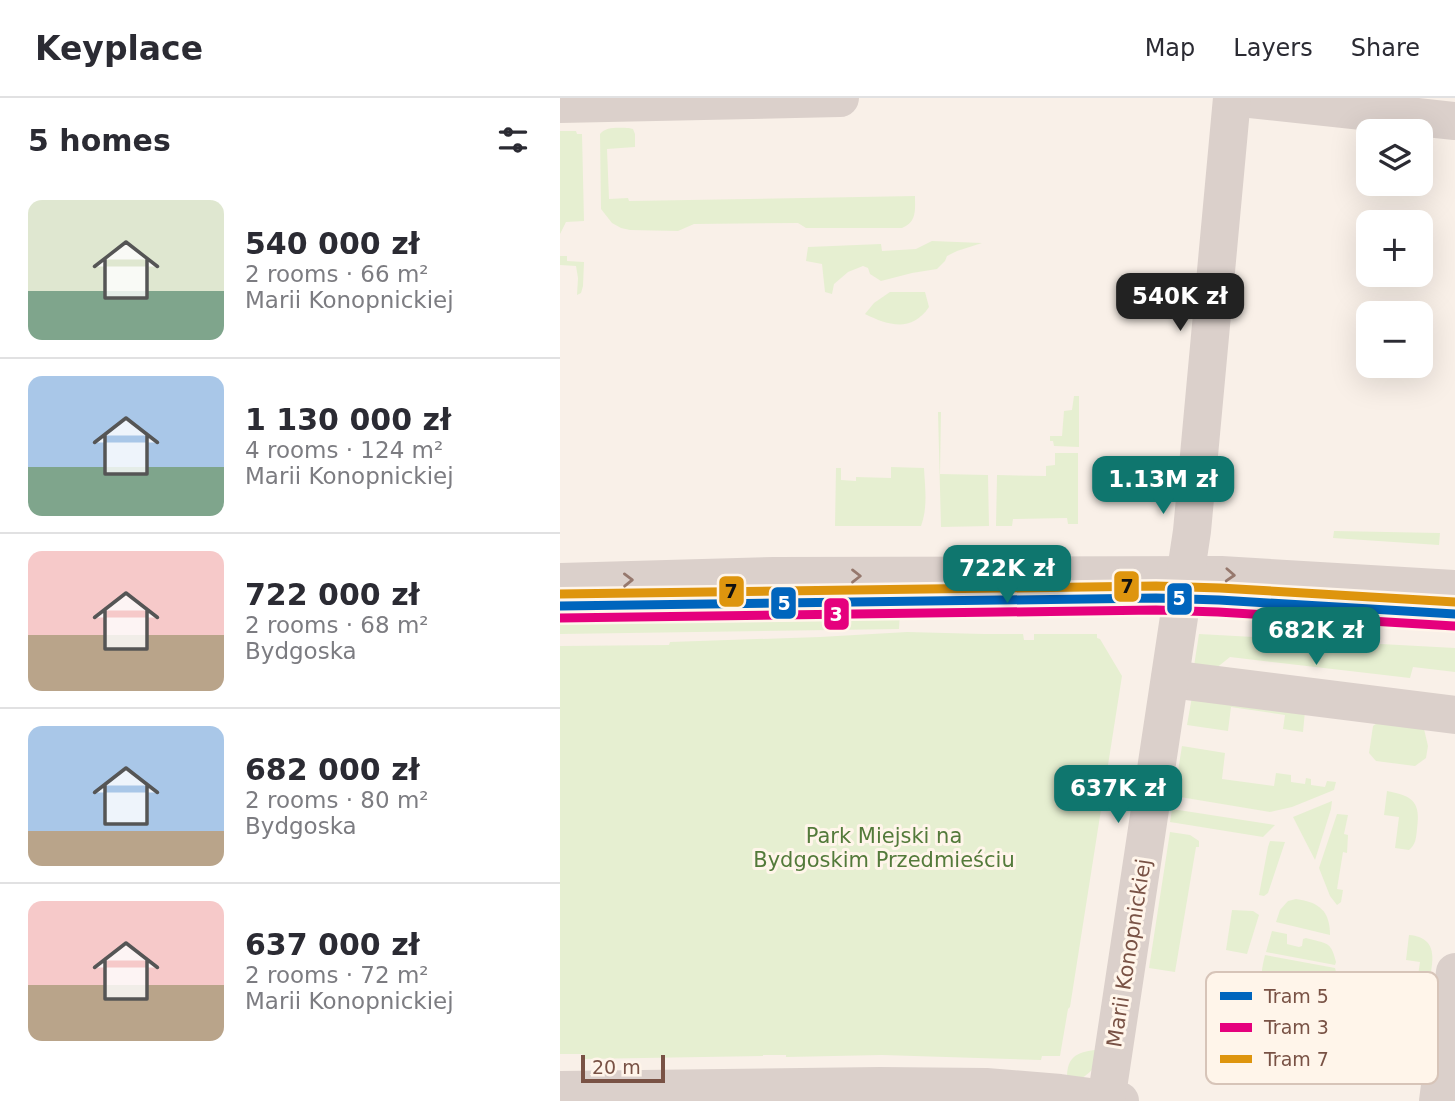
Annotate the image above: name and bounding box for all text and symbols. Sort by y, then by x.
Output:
text: Keyplace [35,29,203,68]
text: Map [1145,34,1195,62]
text: Layers [1233,34,1313,62]
text: Share [1351,34,1420,62]
map controls [1356,119,1433,378]
button: layers [1356,119,1433,196]
icon: filters [494,121,532,159]
text: 5 homes [28,123,171,158]
button: + [1356,210,1433,287]
text: 540 000 zł [245,226,420,261]
icon: home [84,228,168,312]
text: 2 rooms · 66 m² [245,261,429,287]
pin: 540K zł [1115,274,1245,333]
text: 540K zł [1132,283,1228,309]
text: Marii Konopnickiej [245,287,454,313]
button: − [1356,301,1433,378]
text: 1 130 000 zł [245,402,451,437]
icon: home [84,404,168,488]
text: 4 rooms · 124 m² [245,437,443,463]
pin: 1.13M zł [1091,456,1235,516]
text: Marii Konopnickiej [245,463,454,489]
text: 1.13M zł [1108,466,1218,492]
pin: 722K zł [942,546,1072,605]
text: 722K zł [959,555,1055,581]
one-way arrow [851,568,861,584]
one-way arrow [1225,568,1236,583]
line badge: 7 [1113,570,1140,603]
one-way arrow [623,572,634,588]
line badge: 7 [718,575,745,608]
text: 7 [1120,575,1134,597]
text: 722 000 zł [245,577,420,612]
icon: home [84,579,168,663]
text: 7 [724,580,738,602]
line badge: 5 [1166,582,1193,616]
line badge: 5 [770,586,797,620]
text: 5 [1172,587,1186,609]
text: 5 [777,592,791,614]
line badge: 3 [823,597,850,631]
text: 3 [829,603,843,625]
pin: 682K zł [1251,608,1381,667]
text: 2 rooms · 68 m² [245,612,429,638]
text: 682K zł [1268,617,1364,643]
text: Bydgoska [245,638,357,664]
text: 682 000 zł [245,752,420,787]
icon: home [84,754,168,838]
pin: 637K zł [1053,766,1183,825]
text: 637K zł [1070,775,1166,801]
text: 2 rooms · 80 m² [245,787,429,813]
text: Bydgoska [245,813,357,839]
park label: Park Miejski na Bydgoskim Przedmieściu [753,824,1015,872]
street label: Marii Konopnickiej [1102,857,1156,1049]
text: 637 000 zł [245,927,420,962]
icon: home [84,929,168,1013]
text: 2 rooms · 72 m² [245,962,429,988]
legend [1206,972,1438,1084]
text: Tram 5 [1263,985,1329,1007]
text: Marii Konopnickiej [245,988,454,1014]
text: Tram 3 [1263,1016,1329,1038]
text: Tram 7 [1263,1048,1329,1070]
scale bar [581,1052,665,1084]
text: 20 m [592,1056,641,1078]

